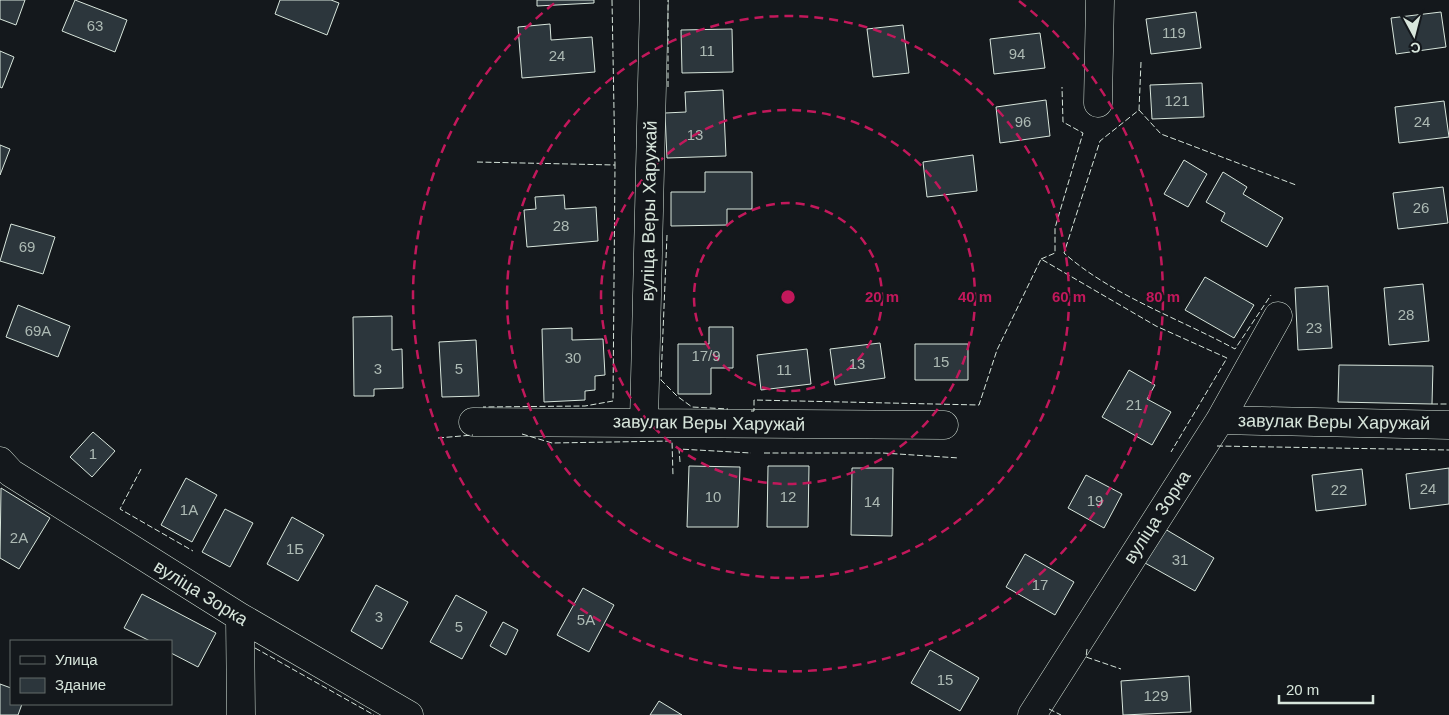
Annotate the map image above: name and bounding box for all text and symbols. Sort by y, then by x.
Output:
north arrow [1389,10,1439,60]
house number: 63 [87,17,103,34]
house number: 119 [1162,24,1186,41]
text: С [1410,39,1422,56]
house number: 11 [699,42,715,59]
house number: 94 [1009,45,1025,62]
house number: 24 [549,47,565,64]
house number: 121 [1164,92,1190,109]
house number: 96 [1015,113,1031,130]
house number: 24 [1414,113,1430,130]
street label: вуліца Веры Харужай [637,120,661,302]
house number: 13 [687,126,703,143]
house number: 26 [1413,199,1429,216]
house number: 28 [553,217,569,234]
house number: 69 [19,238,35,255]
centre of rings [779,288,797,306]
text: 20 m [865,288,899,305]
text: 40 m [958,288,992,305]
text: 60 m [1052,288,1086,305]
text: 80 m [1146,288,1180,305]
house number: 28 [1398,306,1414,323]
house number: 23 [1306,319,1322,336]
house number: 69А [25,322,51,339]
house number: 17/9 [691,347,721,364]
house number: 30 [565,349,581,366]
house number: 15 [933,353,949,370]
house number: 13 [849,355,865,372]
house number: 3 [374,360,382,377]
house number: 5 [455,360,463,377]
house number: 11 [776,361,792,378]
house number: 21 [1126,396,1142,413]
street label: завулак Веры Харужай [1238,410,1430,434]
street label: завулак Веры Харужай [613,411,805,435]
house number: 1 [89,445,97,462]
street label: вуліца Зорка [1120,466,1195,567]
house number: 24 [1420,480,1436,497]
house number: 22 [1331,481,1347,498]
house number: 10 [705,488,721,505]
house number: 12 [780,488,796,505]
house number: 19 [1087,492,1103,509]
house number: 14 [864,493,880,510]
house number: 1А [180,501,198,518]
house number: 2А [10,529,28,546]
house number: 1Б [286,540,304,557]
house number: 31 [1172,551,1188,568]
street label: вуліца Зорка [150,556,252,630]
house number: 17 [1032,576,1048,593]
house number: 3 [375,608,383,625]
house number: 5А [577,611,595,628]
house number: 5 [455,618,463,635]
legend [10,640,172,705]
text: Улица [55,651,98,668]
house number: 15 [937,671,953,688]
scale bar [1279,672,1373,704]
text: Здание [55,676,106,693]
text: 20 m [1286,681,1319,698]
house number: 129 [1143,687,1169,704]

